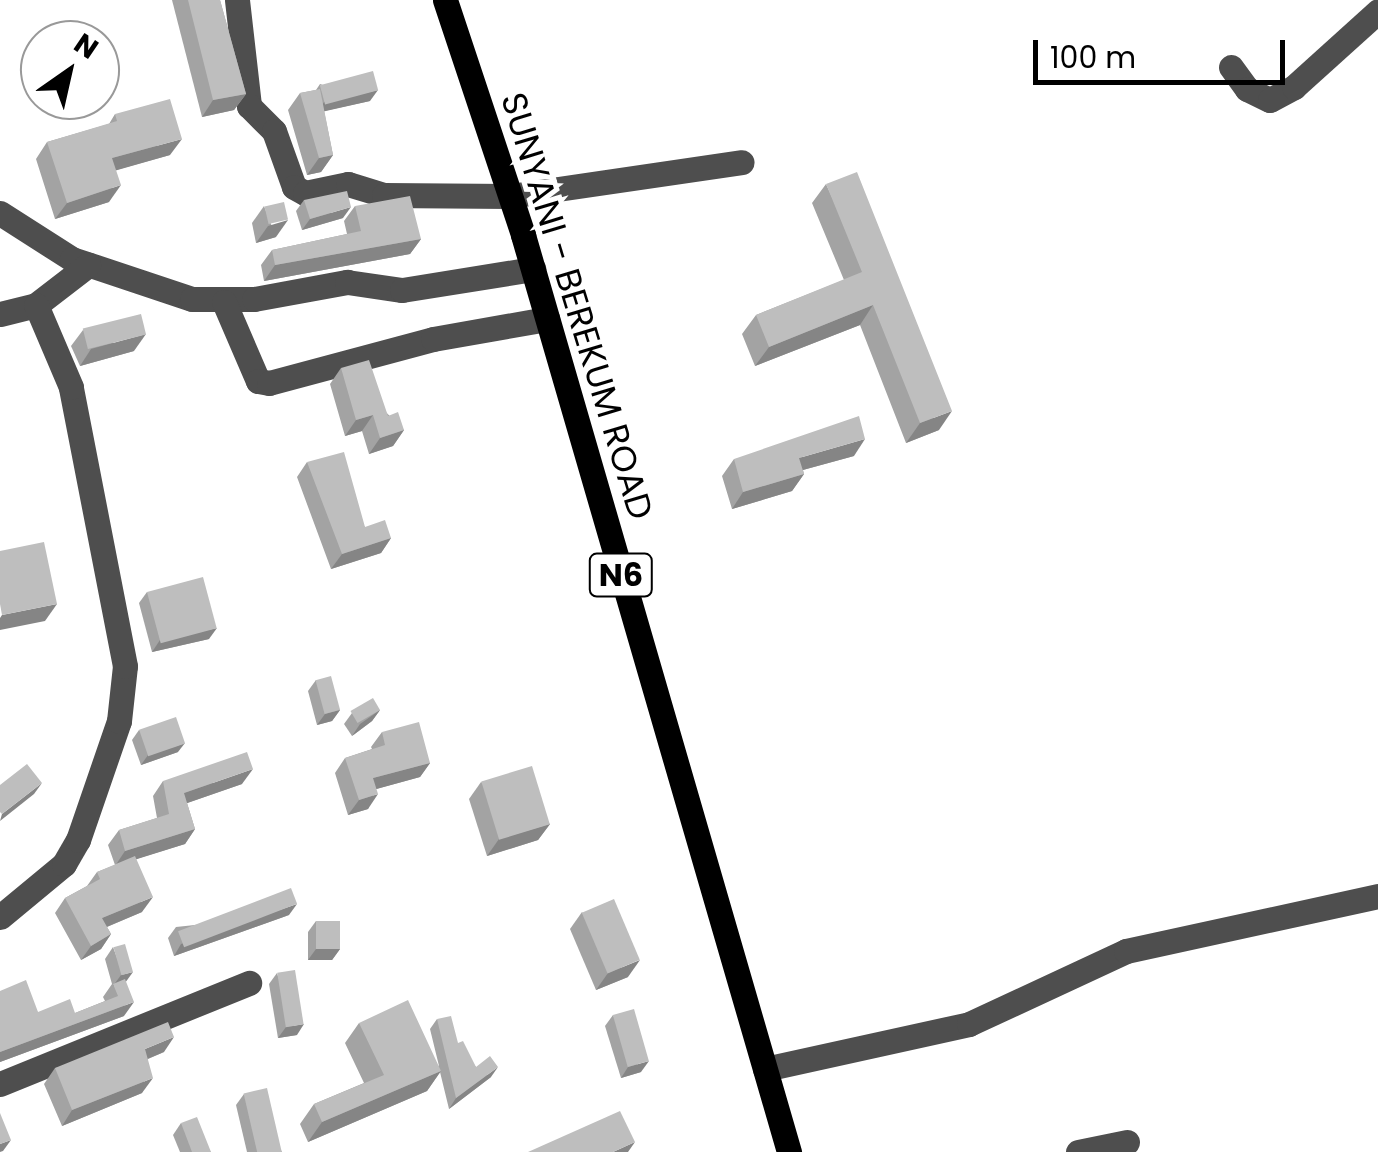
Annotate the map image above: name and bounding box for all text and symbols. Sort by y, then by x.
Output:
north arrow [20,20,120,120]
scale bar [1038,20,1290,82]
text: N [66,24,106,68]
text: 100 m [1050,36,1136,79]
street label: SUNYANI - BEREKUM ROAD [492,88,662,524]
road number: N6 [588,548,654,602]

